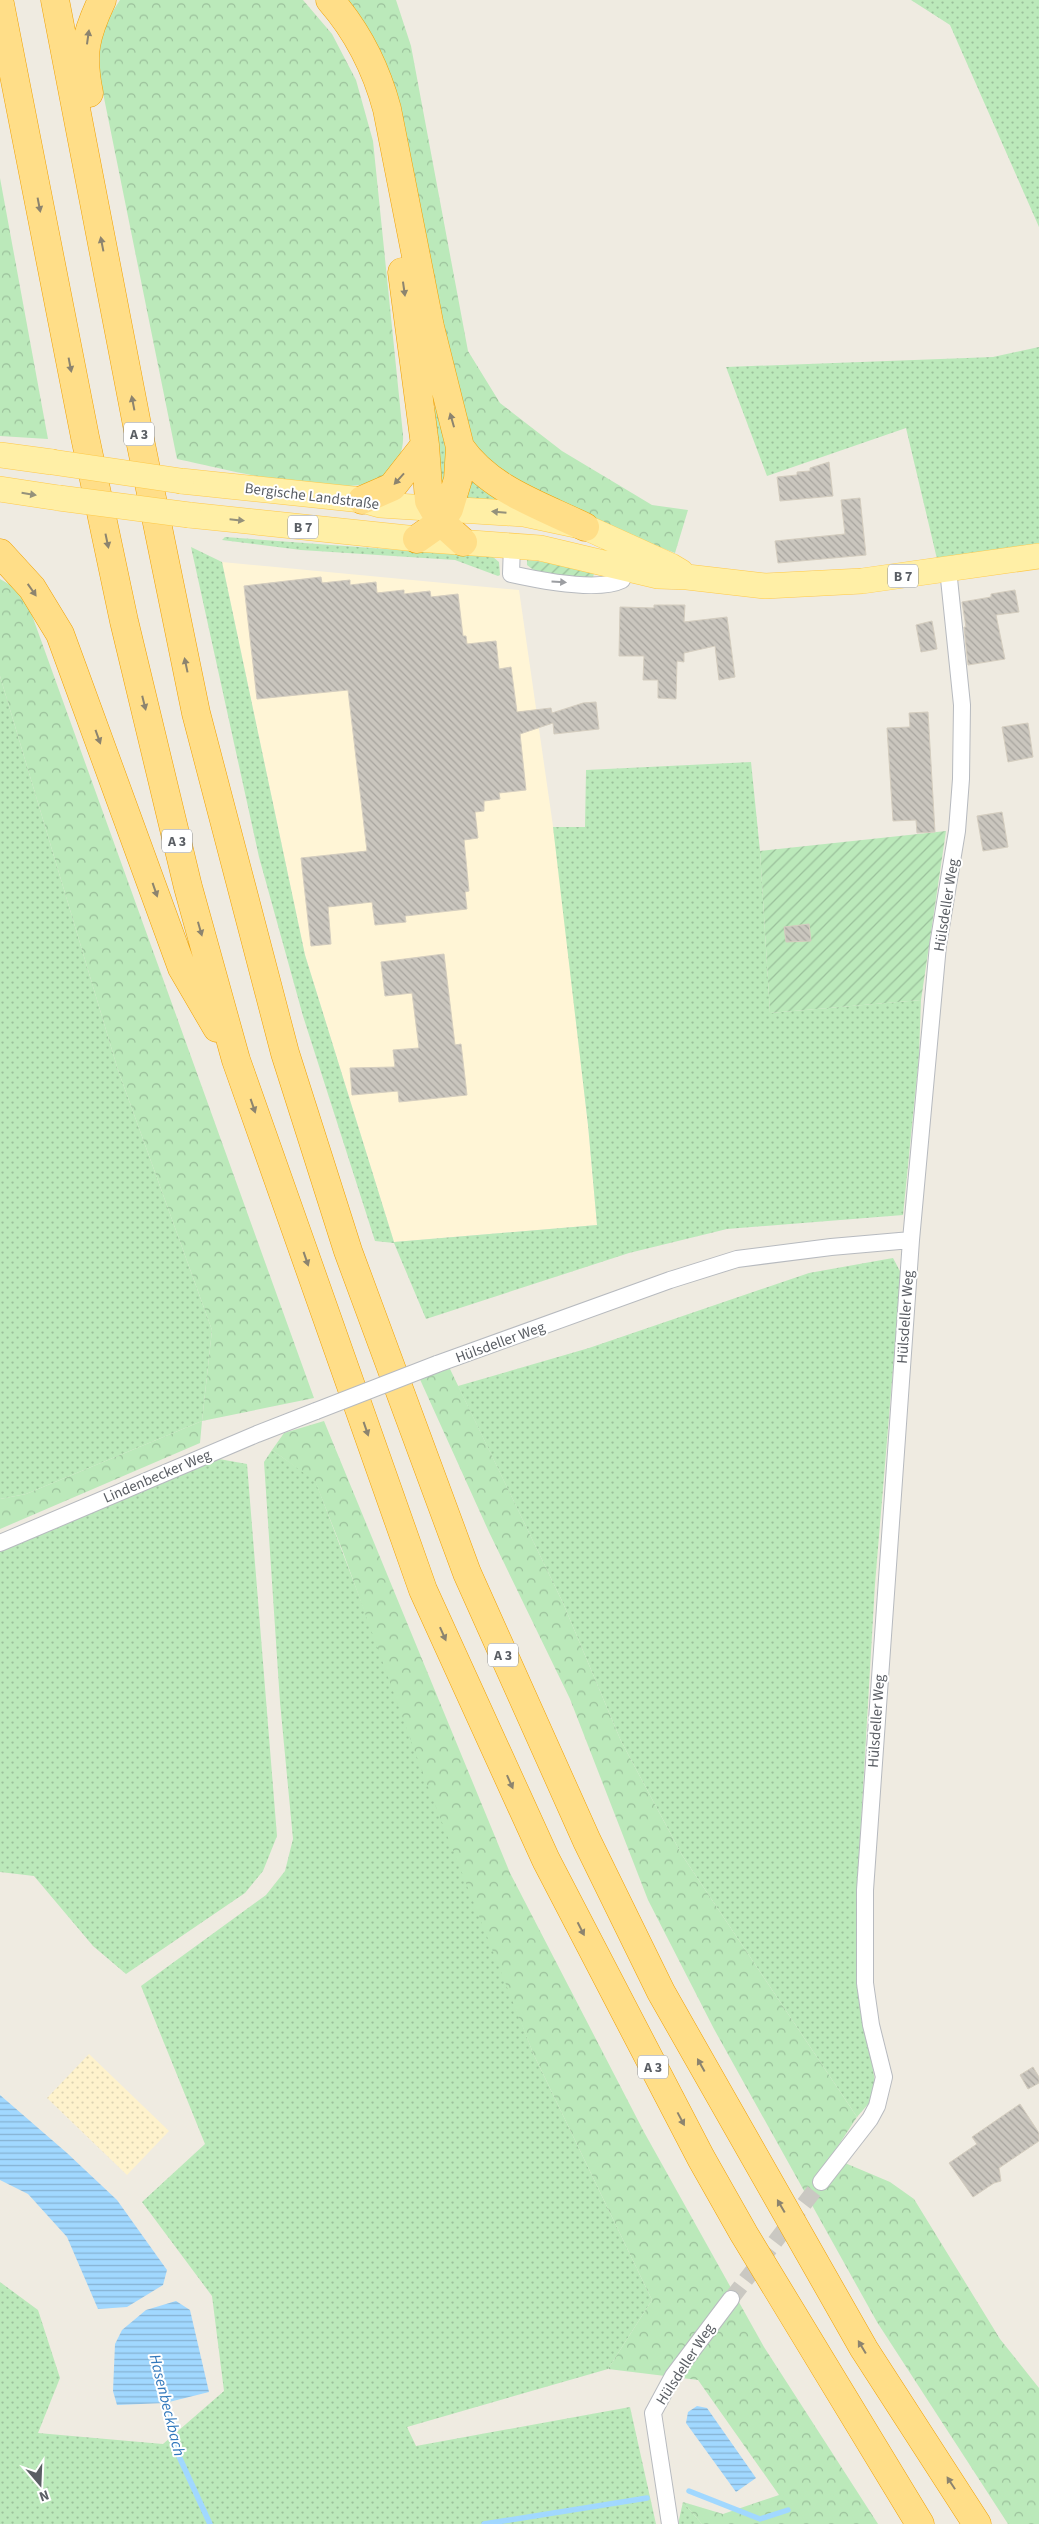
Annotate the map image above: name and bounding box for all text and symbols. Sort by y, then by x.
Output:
one-way arrow [84,28,92,44]
one-way arrow [35,198,43,213]
one-way arrow [97,236,105,252]
one-way arrow [400,281,408,297]
one-way arrow [67,357,75,373]
one-way arrow [129,396,137,411]
one-way arrow [448,413,456,428]
road number: A 3 [124,422,154,446]
one-way arrow [393,472,405,484]
street label: Bergische Landstraße [244,478,380,515]
one-way arrow [22,490,38,498]
one-way arrow [491,508,507,516]
road number: B 7 [288,516,318,538]
one-way arrow [229,517,245,525]
one-way arrow [103,533,111,548]
road number: B 7 [888,564,918,588]
one-way arrow [551,579,567,587]
one-way arrow [27,583,37,597]
one-way arrow [182,657,190,673]
one-way arrow [140,695,148,710]
one-way arrow [95,730,103,744]
road number: A 3 [162,829,192,852]
street label: Hülsdeller Weg [929,857,964,953]
one-way arrow [152,882,159,897]
one-way arrow [196,921,204,936]
one-way arrow [249,1099,257,1114]
one-way arrow [303,1252,311,1267]
street label: Hülsdeller Weg [892,1269,919,1365]
street label: Hülsdeller Weg [453,1316,548,1368]
one-way arrow [362,1422,370,1437]
street label: Lindenbecker Weg [100,1444,215,1509]
one-way arrow [439,1627,447,1642]
road number: A 3 [488,1644,518,1666]
street label: Hülsdeller Weg [863,1673,890,1769]
one-way arrow [507,1775,515,1789]
one-way arrow [577,1922,585,1936]
road number: A 3 [638,2056,668,2078]
one-way arrow [697,2057,705,2072]
one-way arrow [676,2113,685,2126]
one-way arrow [777,2199,785,2214]
street label: Hülsdeller Weg [651,2319,720,2409]
one-way arrow [858,2340,867,2353]
water label: Hasenbeckbach [144,2352,190,2459]
north arrow [15,2459,65,2509]
one-way arrow [946,2476,956,2490]
text: N [36,2484,52,2506]

